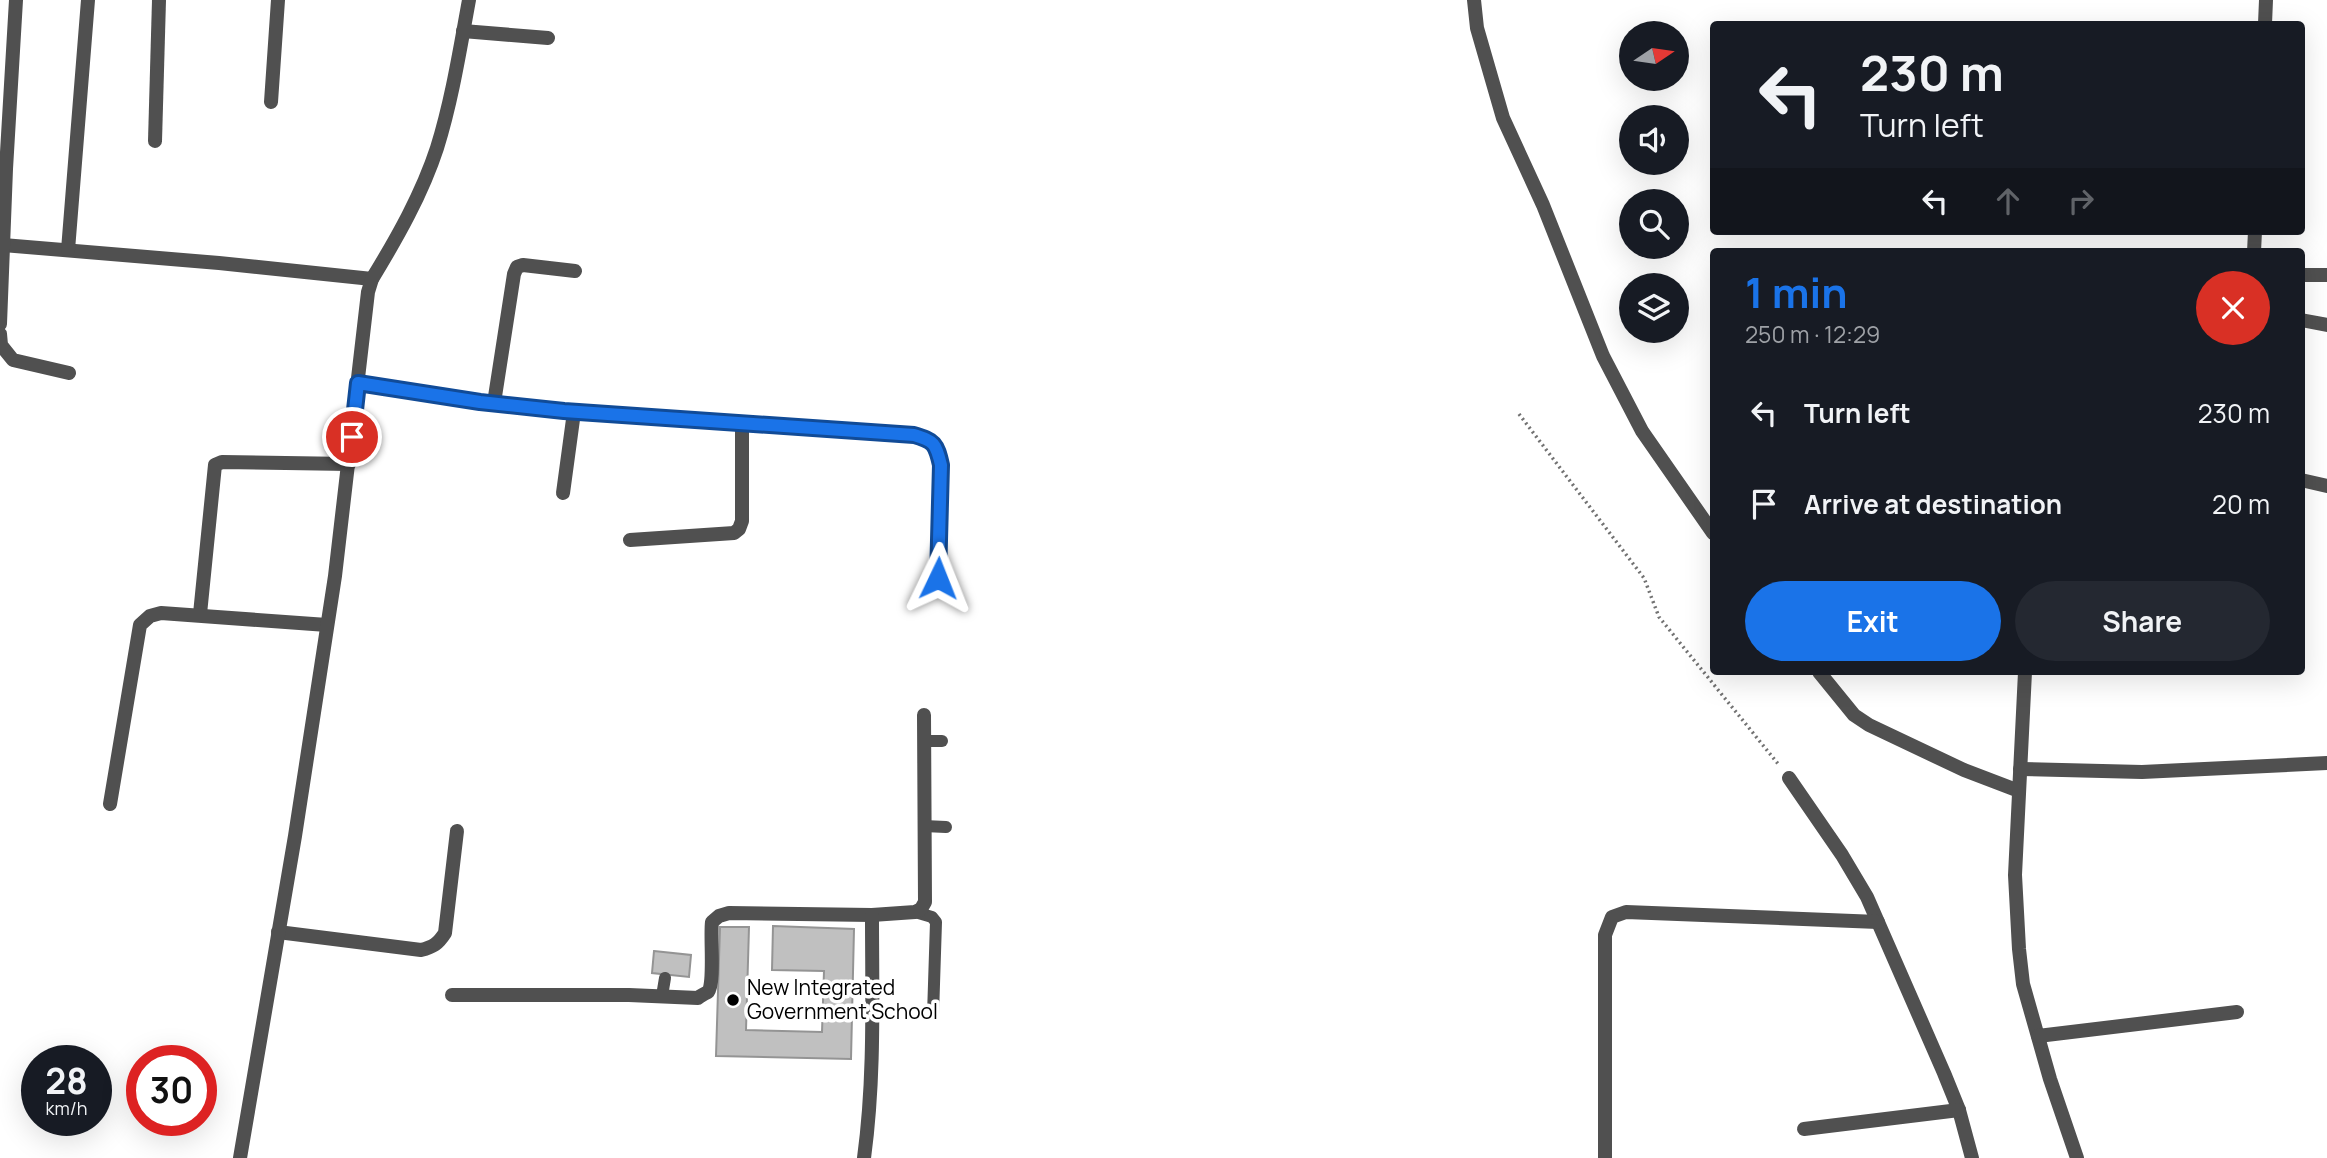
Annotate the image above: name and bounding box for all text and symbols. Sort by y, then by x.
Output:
north arrow [1619,21,1689,91]
map controls [1619,21,1689,343]
text: 230 m [1860,39,2004,106]
icon: left [1745,49,1836,140]
text: Turn left [1860,103,1984,147]
button: sound [1619,105,1689,175]
icon: left [1916,182,1954,220]
icon: ahead [1989,182,2027,220]
icon: right [2062,182,2100,220]
button: search [1619,189,1689,259]
text: 1 min [1745,263,1848,321]
button: close [2196,271,2270,345]
button: layers [1619,273,1689,343]
text: 250 m · 12:29 [1745,318,1880,350]
icon: left [1745,394,1783,432]
text: Turn left [1804,395,1911,431]
text: 230 m [2198,395,2270,431]
pin [322,407,382,467]
icon: arrive [333,418,371,456]
icon: arrive [1745,485,1783,523]
text: Arrive at destination [1804,486,2062,522]
text: 20 m [2212,486,2270,522]
position arrow [901,541,975,615]
button: Exit [1745,581,2001,661]
button: Share [2015,581,2270,661]
place label: New Integrated Government School [747,973,938,1025]
marker: New Integrated Government School [725,992,741,1008]
speed limit sign: 30 [126,1045,217,1136]
text: 28 [45,1057,88,1105]
text: km/h [46,1096,87,1120]

